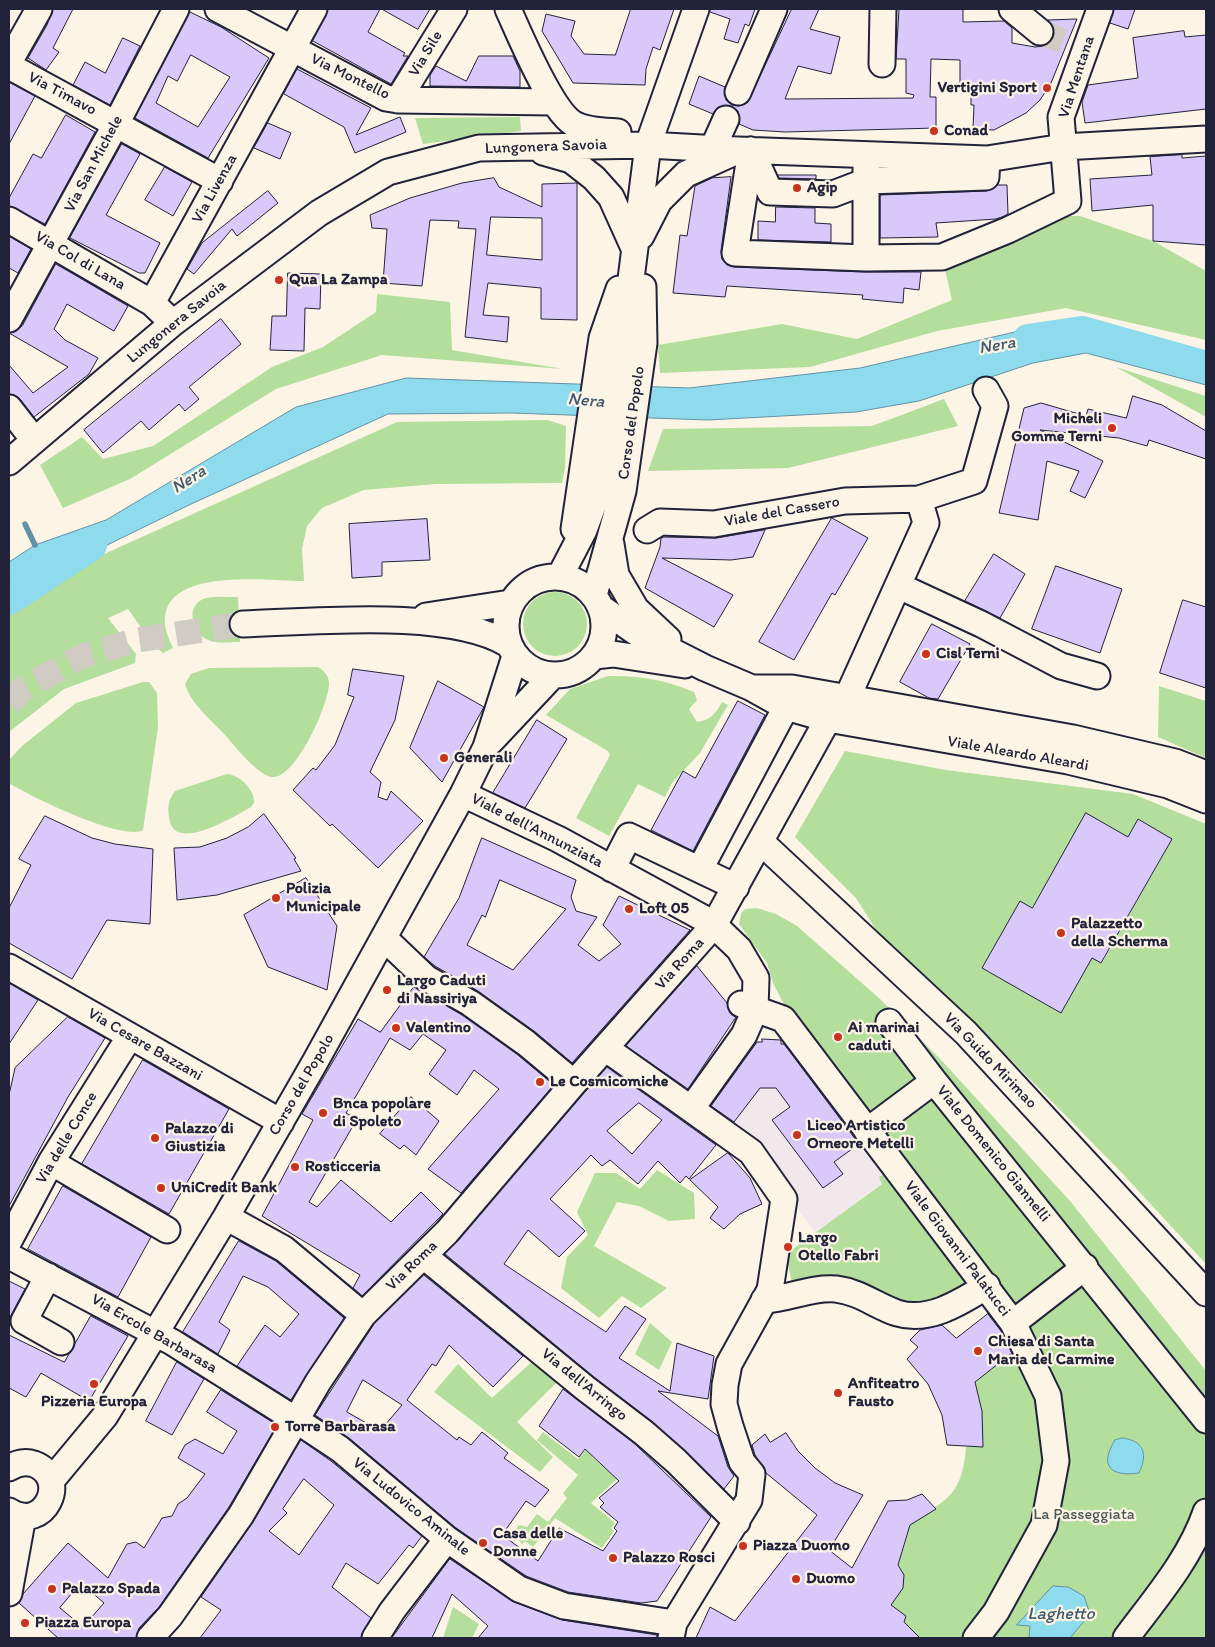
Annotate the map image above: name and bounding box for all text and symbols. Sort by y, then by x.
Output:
street label: Via Sile [405,28,447,80]
street label: Via Mentana [1055,33,1099,121]
street label: Via Montello [307,50,393,104]
street label: Via Timavo [24,68,100,120]
place label: Vertigini Sport [937,78,1037,98]
marker: Vertigini Sport [1041,82,1053,94]
street label: Via San Michele [60,112,128,216]
place label: Conad [944,121,988,141]
marker: Conad [928,125,940,137]
street label: Lungonera Savoia [485,135,607,159]
street label: Via Livenza [188,151,242,227]
place label: Agip [807,178,837,198]
marker: Agip [791,182,803,194]
street label: Via Col di Lana [31,227,129,295]
place label: Qua La Zampa [289,270,388,290]
marker: Qua La Zampa [273,274,285,286]
street label: Lungonera Savoia [123,276,231,368]
water label: Nera [977,332,1017,360]
street label: Corso del Popolo [615,365,649,481]
water label: Nera [567,389,605,413]
place label: Micheli Gomme Terni [1011,409,1102,447]
marker: Micheli Gomme Terni [1106,422,1118,434]
water label: Nera [168,461,210,499]
street label: Viale del Cassero [723,492,841,532]
place label: Cisl Terni [936,644,1000,664]
marker: Cisl Terni [920,648,932,660]
street label: Viale Aleardo Aleardi [946,732,1090,776]
place label: Generali [454,748,512,768]
marker: Generali [438,752,450,764]
street label: Viale dell'Annunziata [468,789,606,873]
place label: Polizia Municipale [286,879,361,917]
marker: Polizia Municipale [270,892,282,904]
place label: Loft 05 [639,899,689,919]
marker: Loft 05 [623,903,635,915]
place label: Palazzetto della Scherma [1071,914,1168,952]
marker: Palazzetto della Scherma [1055,927,1067,939]
street label: Via Roma [651,934,709,994]
place label: Largo Caduti di Nassiriya [397,971,486,1009]
marker: Largo Caduti di Nassiriya [381,984,393,996]
street label: Via Cesare Bazzani [84,1004,206,1086]
street label: Via Guido Mirimao [939,1009,1041,1113]
place label: Valentino [406,1018,471,1038]
place label: Ai marinai caduti [848,1018,919,1056]
marker: Valentino [390,1022,402,1034]
street label: Corso del Popolo [265,1031,339,1139]
marker: Ai marinai caduti [832,1031,844,1043]
place label: Le Cosmicomiche [550,1072,668,1092]
marker: Le Cosmicomiche [534,1076,546,1088]
street label: Viale Domenico Giannelli [932,1082,1054,1226]
street label: Via delle Conce [32,1088,102,1188]
place label: Bnca popolare di Spoleto [333,1094,431,1132]
marker: Bnca popolare di Spoleto [317,1107,329,1119]
place label: Liceo Artistico Orneore Metelli [807,1116,914,1154]
place label: Palazzo di Giustizia [165,1119,234,1157]
marker: Liceo Artistico Orneore Metelli [791,1129,803,1141]
marker: Palazzo di Giustizia [149,1132,161,1144]
place label: Rosticceria [305,1157,381,1177]
marker: Rosticceria [289,1161,301,1173]
street label: Viale Giovanni Palatucci [900,1177,1014,1321]
place label: UniCredit Bank [171,1178,277,1198]
marker: UniCredit Bank [155,1182,167,1194]
place label: Largo Otello Fabri [798,1228,878,1266]
street label: Via Roma [382,1237,442,1295]
marker: Largo Otello Fabri [782,1241,794,1253]
street label: Via Ercole Barbarasa [87,1290,221,1378]
place label: Chiesa di Santa Maria del Carmine [988,1332,1115,1370]
street label: Via dell'Arringo [537,1344,631,1426]
marker: Chiesa di Santa Maria del Carmine [972,1345,984,1357]
place label: Anfiteatro Fausto [848,1374,919,1412]
marker: Pizzeria Europa [88,1378,100,1390]
marker: Anfiteatro Fausto [832,1387,844,1399]
place label: Pizzeria Europa [41,1392,147,1412]
place label: Torre Barbarasa [285,1417,395,1437]
marker: Torre Barbarasa [269,1421,281,1433]
street label: Via Ludovico Aminale [348,1454,474,1560]
park label: La Passeggiata [1033,1505,1135,1525]
place label: Casa delle Donne [493,1524,563,1562]
place label: Piazza Duomo [753,1536,850,1556]
marker: Casa delle Donne [477,1537,489,1549]
marker: Piazza Duomo [737,1540,749,1552]
place label: Palazzo Rosci [623,1548,715,1568]
marker: Palazzo Rosci [607,1552,619,1564]
place label: Duomo [806,1569,855,1589]
marker: Duomo [790,1573,802,1585]
place label: Palazzo Spada [62,1579,160,1599]
marker: Palazzo Spada [46,1583,58,1595]
water label: Laghetto [1027,1603,1095,1625]
place label: Piazza Europa [35,1613,131,1633]
marker: Piazza Europa [19,1617,31,1629]

